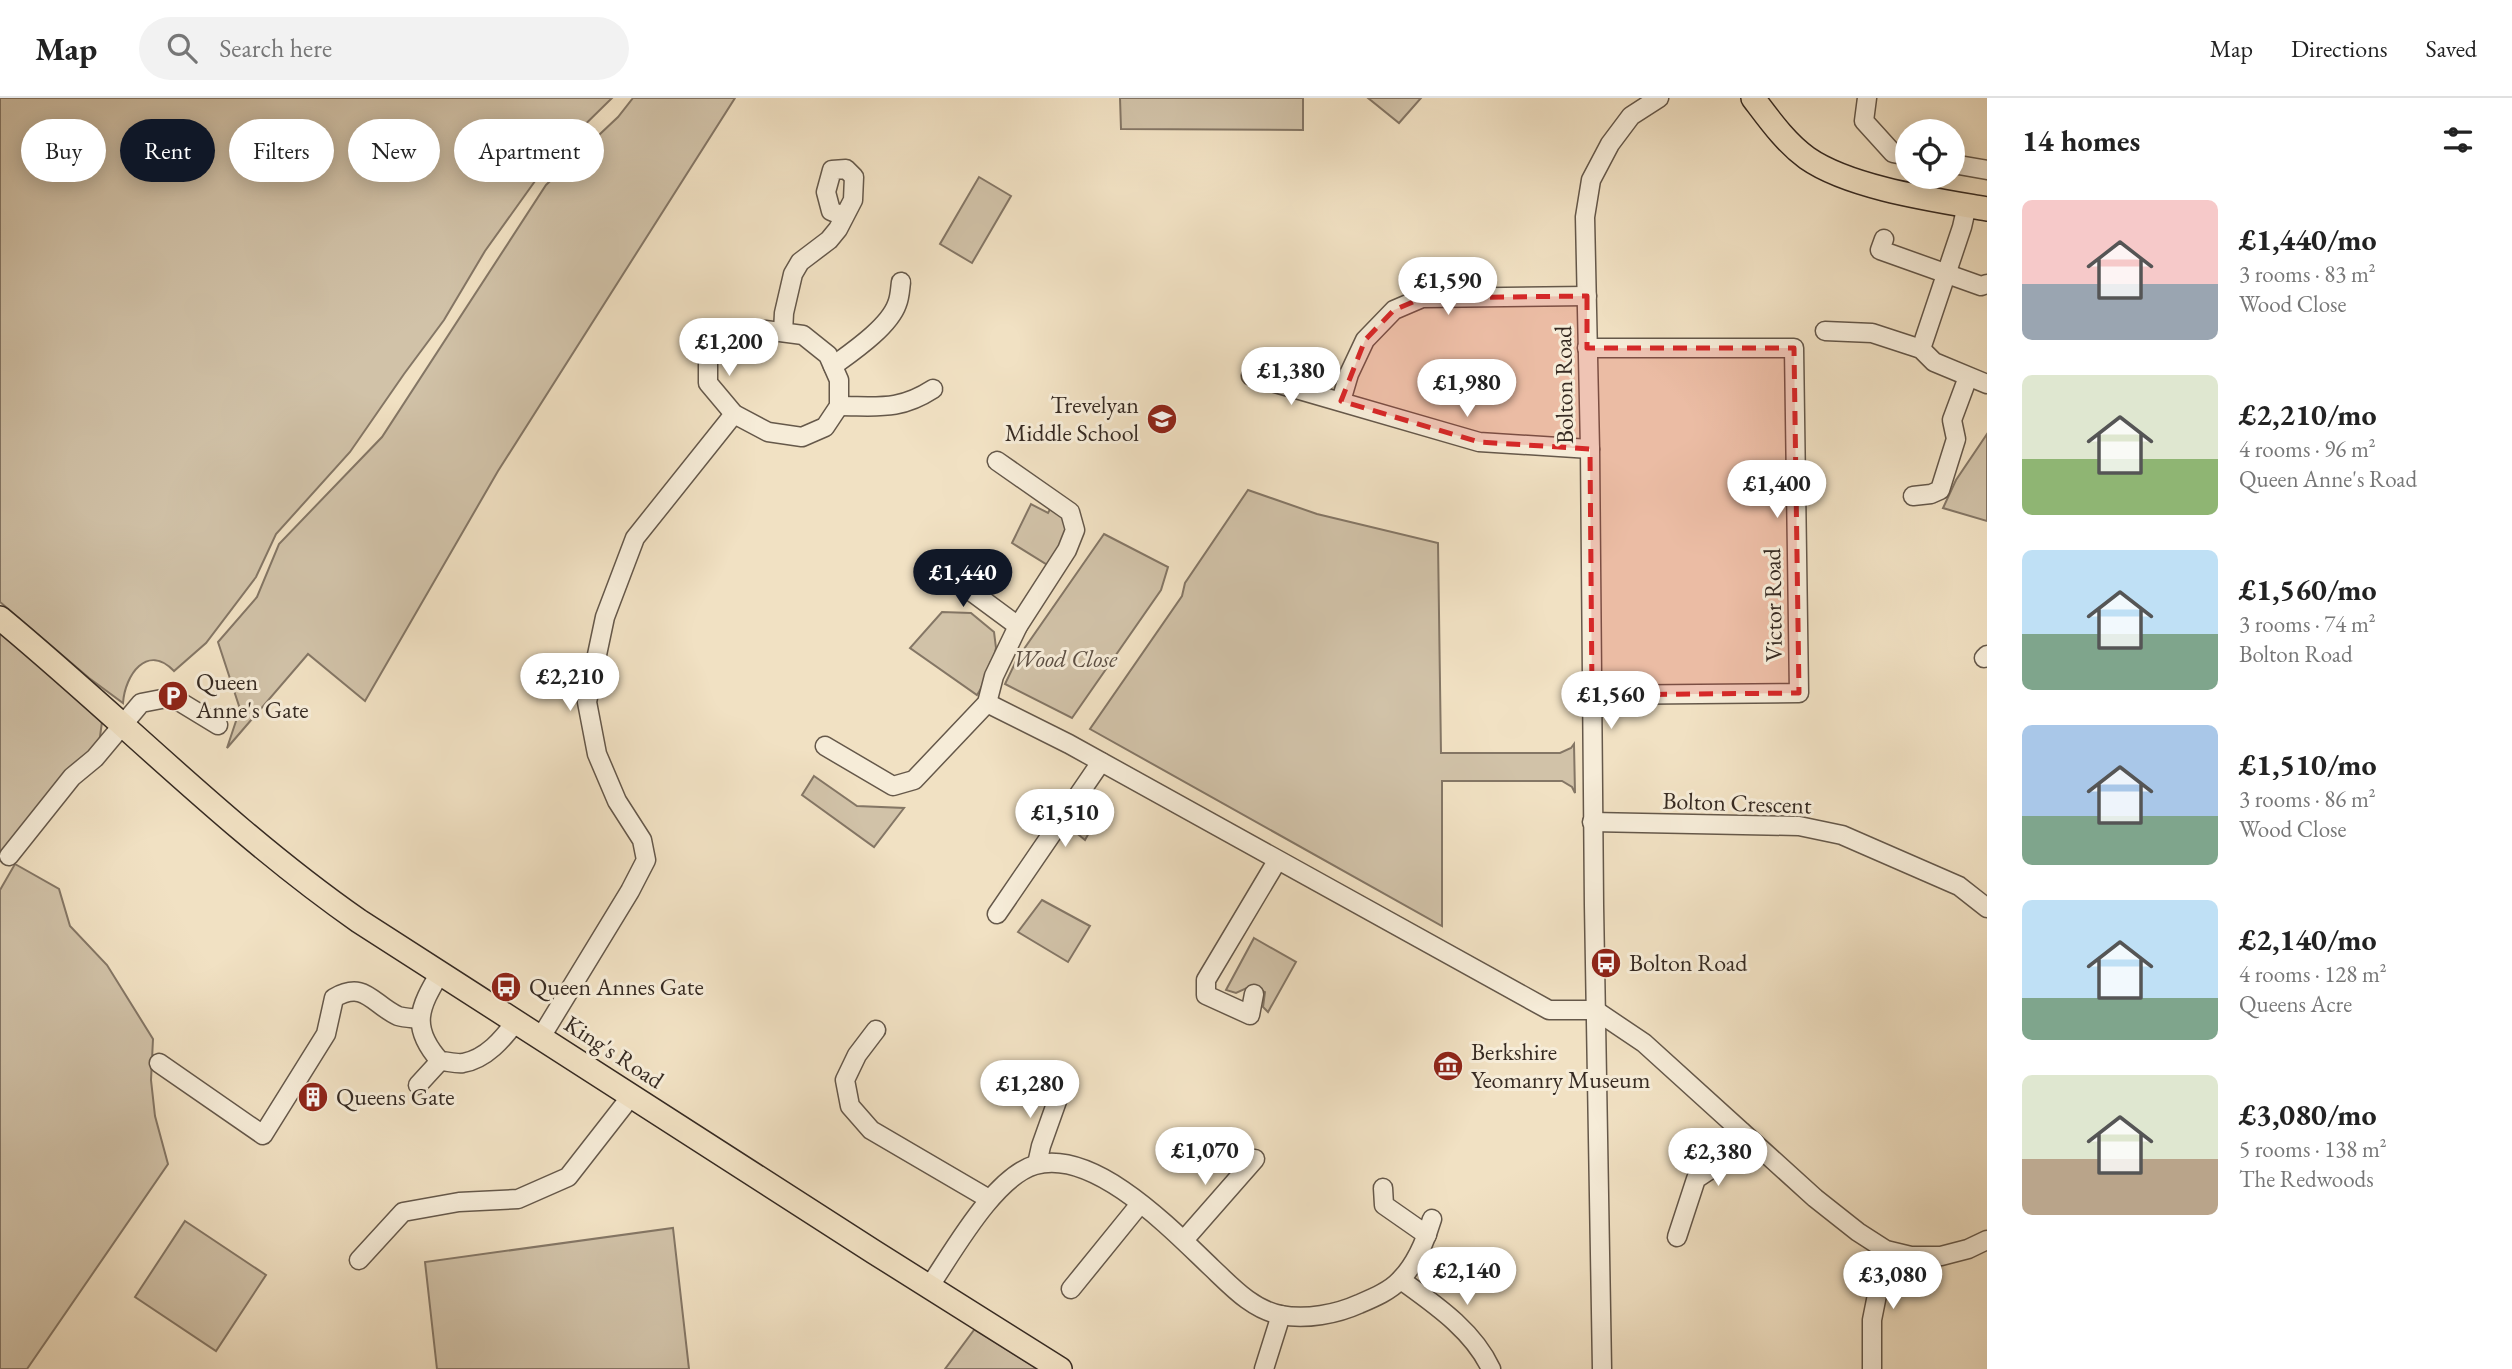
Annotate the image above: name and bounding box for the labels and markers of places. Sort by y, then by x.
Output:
pin: £1,590 [1391,258,1505,317]
pin: £1,200 [672,318,786,378]
pin: £1,380 [1234,348,1348,407]
pin: £1,980 [1410,360,1524,419]
place label: Trevelyan Middle School [1005,389,1139,448]
school or university icon: Trevelyan Middle School [1145,402,1179,436]
pin: £1,400 [1720,460,1834,520]
pin: £1,440 [906,550,1020,609]
pin: £2,210 [513,654,627,713]
place label: Queen Anne's Gate [195,666,309,725]
pin: £1,560 [1554,672,1668,731]
parking icon: Queen Anne's Gate [156,679,190,713]
pin: £1,510 [1008,790,1122,849]
bus stop icon: Bolton Road [1589,946,1623,980]
place label: Bolton Road [1629,947,1748,978]
bus stop icon: Queen Annes Gate [489,970,523,1004]
place label: Queen Annes Gate [529,971,704,1002]
place label: Berkshire Yeomanry Museum [1471,1036,1651,1095]
museum icon: Berkshire Yeomanry Museum [1431,1049,1465,1083]
pin: £1,280 [973,1060,1087,1120]
building icon: Queens Gate [296,1080,330,1114]
place label: Queens Gate [336,1081,455,1112]
pin: £1,070 [1148,1128,1262,1187]
pin: £2,380 [1661,1128,1775,1188]
pin: £2,140 [1410,1248,1524,1307]
pin: £3,080 [1836,1252,1950,1311]

